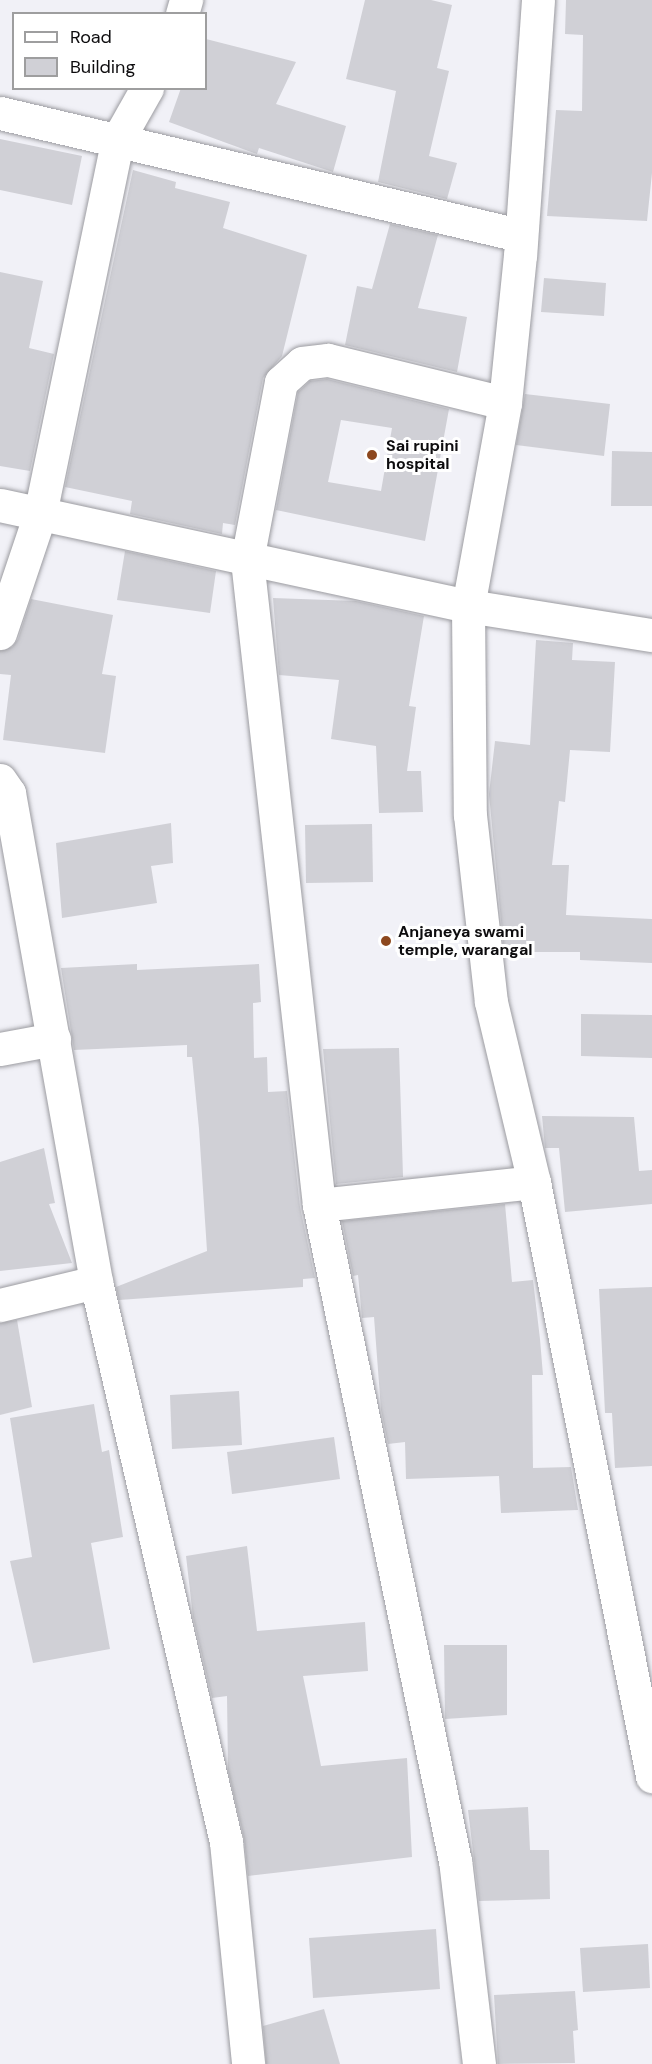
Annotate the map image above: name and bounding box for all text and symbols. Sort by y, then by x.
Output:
legend [12,12,207,90]
text: Road [70,25,112,49]
text: Building [70,55,135,79]
place label: Sai rupini hospital [386,436,459,474]
marker: Sai rupini hospital [363,446,381,464]
place label: Anjaneya swami temple, warangal [398,922,533,960]
marker: Anjaneya swami temple, warangal [379,934,393,948]

